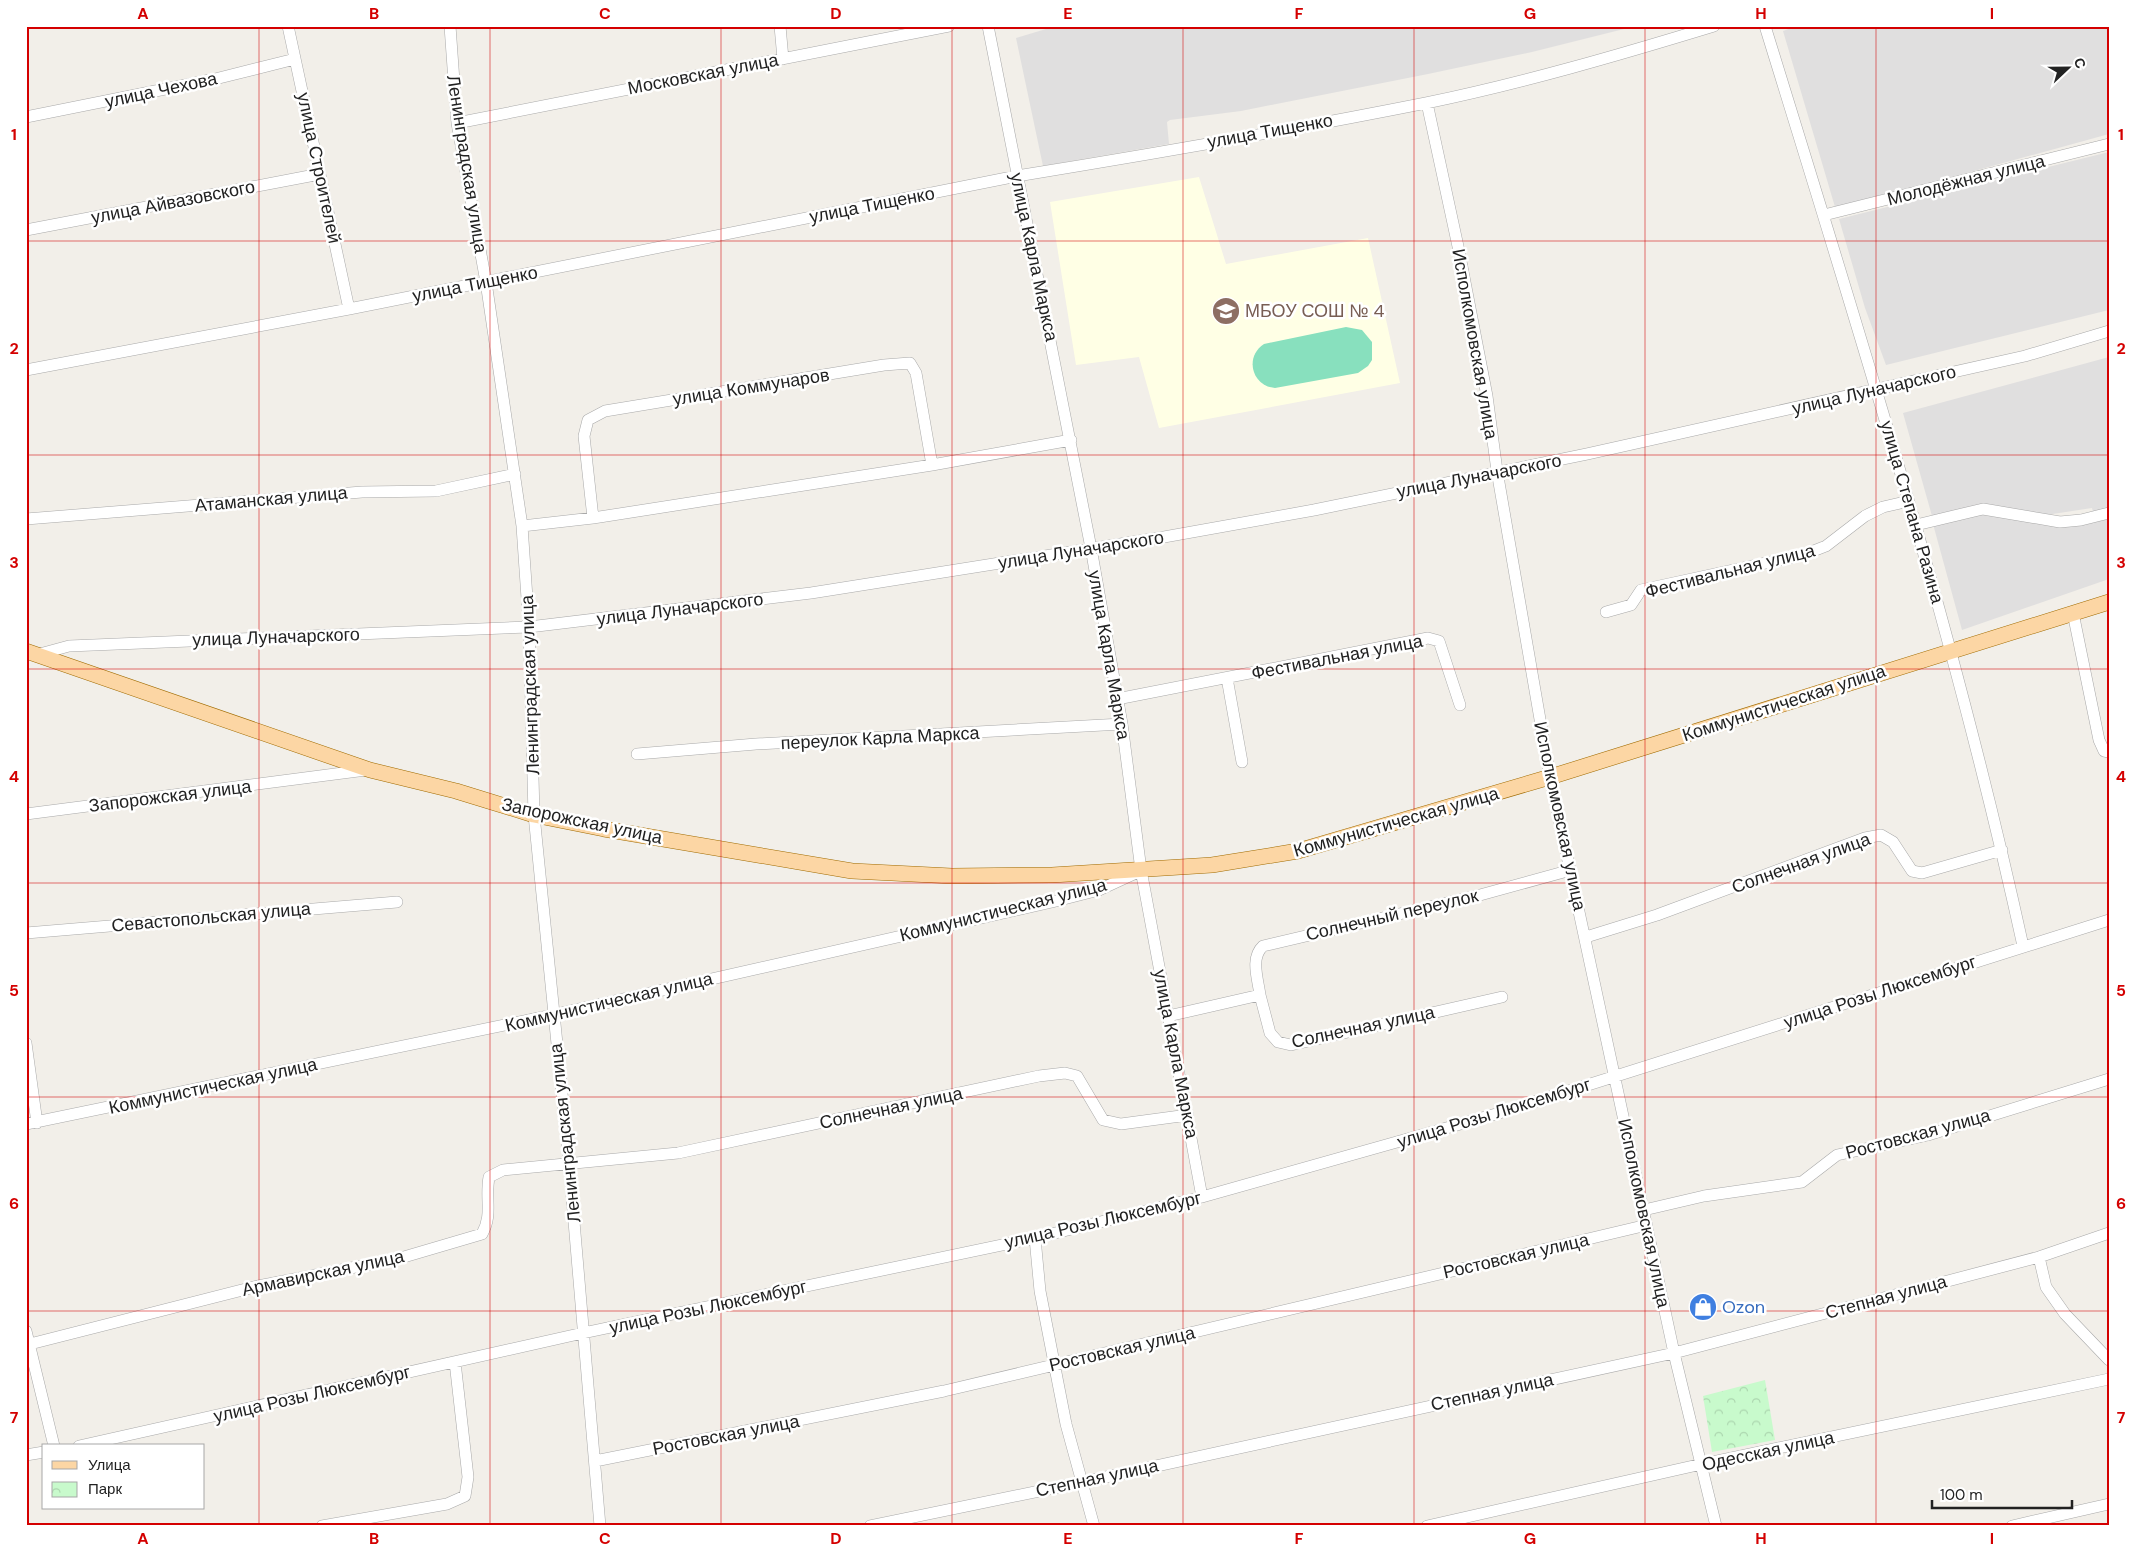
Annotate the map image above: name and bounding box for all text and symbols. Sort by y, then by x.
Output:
text: A [137,3,149,24]
text: B [369,3,379,24]
text: C [599,3,611,24]
text: D [830,3,842,24]
text: E [1063,3,1073,24]
text: F [1295,3,1304,24]
text: G [1524,3,1536,24]
text: H [1755,3,1767,24]
text: I [1990,3,1994,24]
north arrow [2042,42,2092,92]
street label: Московская улица [626,47,781,100]
text: С [2070,55,2090,71]
street label: улица Чехова [103,66,220,114]
street label: Ленинградская улица [441,73,493,256]
street label: улица Строителей [291,90,347,246]
street label: улица Тищенко [1205,108,1335,154]
text: 1 [11,124,17,145]
text: 1 [2118,124,2124,145]
street label: Молодёжная улица [1885,149,2048,211]
street label: улица Карла Маркса [1004,170,1064,344]
street label: улица Айвазовского [89,174,257,230]
street label: улица Тищенко [807,181,937,229]
street label: Исполкомовская улица [1446,247,1504,442]
street label: улица Тищенко [410,260,540,308]
school or university icon: МБОУ СОШ № 4 [1211,296,1241,326]
place label: МБОУ СОШ № 4 [1245,299,1384,323]
text: 2 [9,338,19,359]
text: 2 [2116,338,2126,359]
street label: улица Луначарского [1790,359,1958,421]
street label: улица Коммунаров [671,363,831,411]
street label: улица Степана Разина [1874,418,1950,607]
street label: улица Луначарского [1394,448,1564,504]
street label: Атаманская улица [194,480,349,518]
street label: улица Луначарского [996,525,1166,575]
street label: Фестивальная улица [1643,538,1818,604]
text: 3 [9,552,19,573]
text: 3 [2116,552,2126,573]
street label: улица Карла Маркса [1082,568,1136,743]
street label: улица Луначарского [595,587,765,631]
street label: Ленинградская улица [515,594,545,775]
street label: улица Луначарского [192,622,360,652]
street label: Фестивальная улица [1249,628,1426,685]
street label: Коммунистическая улица [1679,658,1890,747]
street label: Исполкомовская улица [1528,719,1592,914]
street label: переулок Карла Маркса [780,721,981,755]
text: 4 [9,766,19,787]
text: 4 [2116,766,2126,787]
street label: Запорожская улица [87,774,254,818]
street label: Коммунистическая улица [1291,781,1502,863]
street label: Запорожская улица [499,792,666,850]
street label: Солнечная улица [1728,826,1875,899]
street label: Коммунистическая улица [897,872,1110,947]
street label: Солнечный переулок [1303,883,1481,947]
street label: Севастопольская улица [110,896,313,938]
street label: улица Розы Люксембург [1781,949,1980,1034]
street label: Коммунистическая улица [503,966,716,1038]
street label: улица Карла Маркса [1148,967,1204,1142]
text: 5 [9,980,19,1001]
text: 5 [2116,980,2126,1001]
street label: Солнечная улица [1289,1000,1438,1054]
street label: Ленинградская улица [544,1041,586,1224]
street label: Коммунистическая улица [107,1052,320,1120]
street label: улица Розы Люксембург [1394,1072,1594,1154]
street label: Солнечная улица [817,1081,966,1135]
street label: Ростовская улица [1843,1103,1994,1165]
street label: Исполкомовская улица [1612,1116,1676,1311]
street label: улица Розы Люксембург [1002,1186,1204,1254]
text: 6 [9,1193,19,1214]
text: 6 [2116,1193,2126,1214]
street label: Ростовская улица [1441,1227,1592,1284]
street label: Армавирская улица [240,1244,407,1302]
street label: Степная улица [1823,1269,1950,1325]
street label: улица Розы Люксембург [607,1274,809,1340]
shop icon: Ozon [1688,1292,1718,1322]
place label: Ozon [1722,1295,1765,1319]
street label: Ростовская улица [1047,1320,1198,1377]
street label: улица Розы Люксембург [211,1360,413,1428]
street label: Степная улица [1428,1367,1556,1417]
text: 7 [10,1407,19,1428]
text: 7 [2117,1407,2126,1428]
street label: Ростовская улица [651,1409,802,1461]
street label: Одесская улица [1700,1425,1837,1477]
legend [42,1444,205,1510]
street label: Степная улица [1033,1453,1161,1503]
text: Улица [88,1455,131,1475]
scale bar [1932,1477,2072,1509]
text: Парк [88,1479,122,1499]
text: 100 m [1940,1485,1983,1505]
text: A [137,1528,149,1549]
text: B [369,1528,379,1549]
text: C [599,1528,611,1549]
text: D [830,1528,842,1549]
text: E [1063,1528,1073,1549]
text: F [1295,1528,1304,1549]
text: G [1524,1528,1536,1549]
text: H [1755,1528,1767,1549]
text: I [1990,1528,1994,1549]

